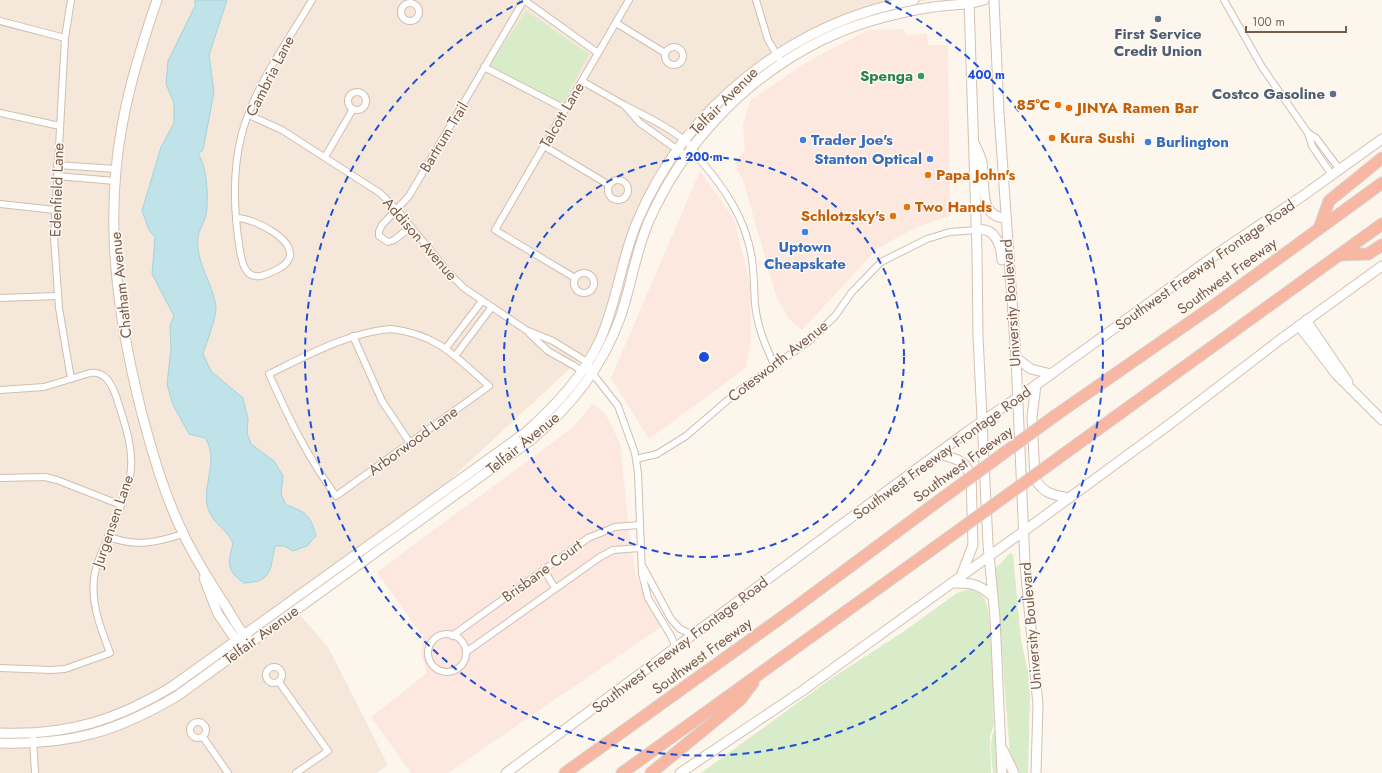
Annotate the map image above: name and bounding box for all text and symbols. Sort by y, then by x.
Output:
scale bar [1246,8,1346,34]
text: 100 m [1252,13,1285,31]
marker: First Service Credit Union [1153,14,1163,24]
place label: First Service Credit Union [1114,23,1202,62]
street label: Cambria Lane [240,32,300,120]
street label: Telfair Avenue [685,62,763,140]
place label: Spenga [860,65,913,87]
text: 400 m [967,66,1005,84]
marker: Spenga [916,71,926,81]
street label: Talcott Lane [534,78,590,152]
place label: Costco Gasoline [1212,83,1325,105]
marker: Costco Gasoline [1328,89,1338,99]
place label: 85°C [1016,94,1050,116]
street label: Bartrum Trail [414,97,474,177]
place label: JINYA Ramen Bar [1074,97,1199,119]
marker: 85°C [1053,100,1063,110]
marker: JINYA Ramen Bar [1064,103,1074,113]
place label: Kura Sushi [1060,127,1135,149]
place label: Trader Joe's [811,129,893,151]
place label: Burlington [1156,131,1229,153]
marker: Kura Sushi [1047,133,1057,143]
marker: Trader Joe's [798,135,808,145]
marker: Burlington [1143,137,1153,147]
street label: Edenfield Lane [44,142,70,238]
text: 200 m [685,148,723,166]
place label: Stanton Optical [814,148,922,170]
marker: Stanton Optical [925,154,935,164]
place label: Papa John's [936,164,1015,186]
marker: Papa John's [923,170,933,180]
street label: Addison Avenue [378,192,463,286]
place label: Two Hands [915,196,992,218]
street label: Southwest Freeway Frontage Road [1112,196,1298,334]
marker: Two Hands [902,202,912,212]
place label: Schlotzsky's [801,205,885,227]
marker: Schlotzsky's [888,211,898,221]
marker: Uptown Cheapskate [800,227,810,237]
street label: Chatham Avenue [104,230,138,339]
street label: Southwest Freeway [1174,234,1280,318]
place label: Uptown Cheapskate [764,236,846,275]
street label: University Boulevard [996,238,1026,368]
street label: Cotesworth Avenue [723,315,833,407]
centre of rings [697,350,711,364]
street label: Southwest Freeway Frontage Road [850,382,1034,524]
street label: Arborwood Lane [364,401,463,481]
street label: Telfair Avenue [482,406,564,479]
street label: Southwest Freeway [910,422,1016,506]
street label: Jurgensen Lane [86,472,139,572]
street label: Brisbane Court [497,534,587,608]
street label: University Boulevard [1014,561,1048,691]
street label: Southwest Freeway Frontage Road [589,573,771,717]
street label: Telfair Avenue [219,600,303,670]
street label: Southwest Freeway [649,614,755,698]

